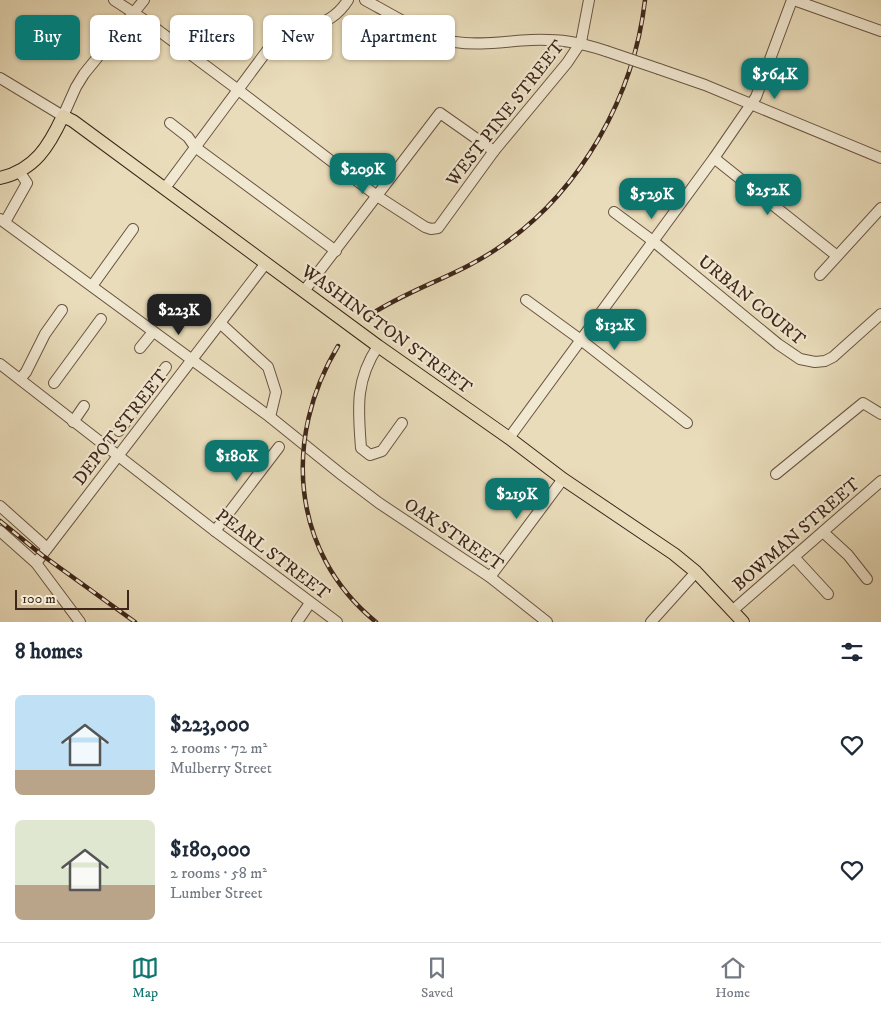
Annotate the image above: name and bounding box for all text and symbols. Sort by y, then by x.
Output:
chip: Buy [15,15,80,60]
chip: Rent [90,15,160,60]
chip: Filters [170,15,253,60]
chip: New [263,15,332,60]
chip: Apartment [342,15,455,60]
street label: WEST PINE STREET [441,36,570,192]
pin: $564K [740,58,810,100]
text: $564K [752,64,798,84]
pin: $209K [328,152,398,195]
text: $209K [341,159,385,179]
pin: $252K [733,174,803,216]
pin: $529K [617,178,687,220]
text: $252K [746,180,790,200]
text: $529K [630,184,674,204]
street label: URBAN COURT [693,251,810,351]
street label: WASHINGTON STREET [296,260,476,399]
pin: $223K [144,294,214,336]
text: $223K [158,300,200,320]
pin: $132K [580,308,650,351]
text: $132K [595,315,635,335]
street label: DEPOT STREET [69,365,173,490]
pin: $180K [202,440,272,482]
text: $180K [216,446,258,466]
street label: BOWMAN STREET [729,473,865,596]
pin: $219K [482,478,552,520]
text: $219K [496,484,538,504]
street label: OAK STREET [400,494,507,576]
street label: PEARL STREET [211,505,334,605]
scale bar [15,587,129,610]
text: 100 m [22,590,56,608]
icon: filters [838,638,866,666]
text: 8 homes [15,639,83,665]
text: $223,000 [170,712,249,738]
icon: home [55,715,115,775]
icon: heart [838,731,866,759]
text: 2 rooms · 72 m² [170,738,267,758]
text: Mulberry Street [170,758,272,778]
text: $180,000 [170,837,251,863]
icon: home [55,840,115,900]
icon: heart [838,856,866,884]
text: 2 rooms · 58 m² [170,863,267,883]
text: Lumber Street [170,883,263,903]
tab: Map [131,954,159,1002]
tab: Saved [421,954,453,1002]
tab: Home [715,954,750,1002]

